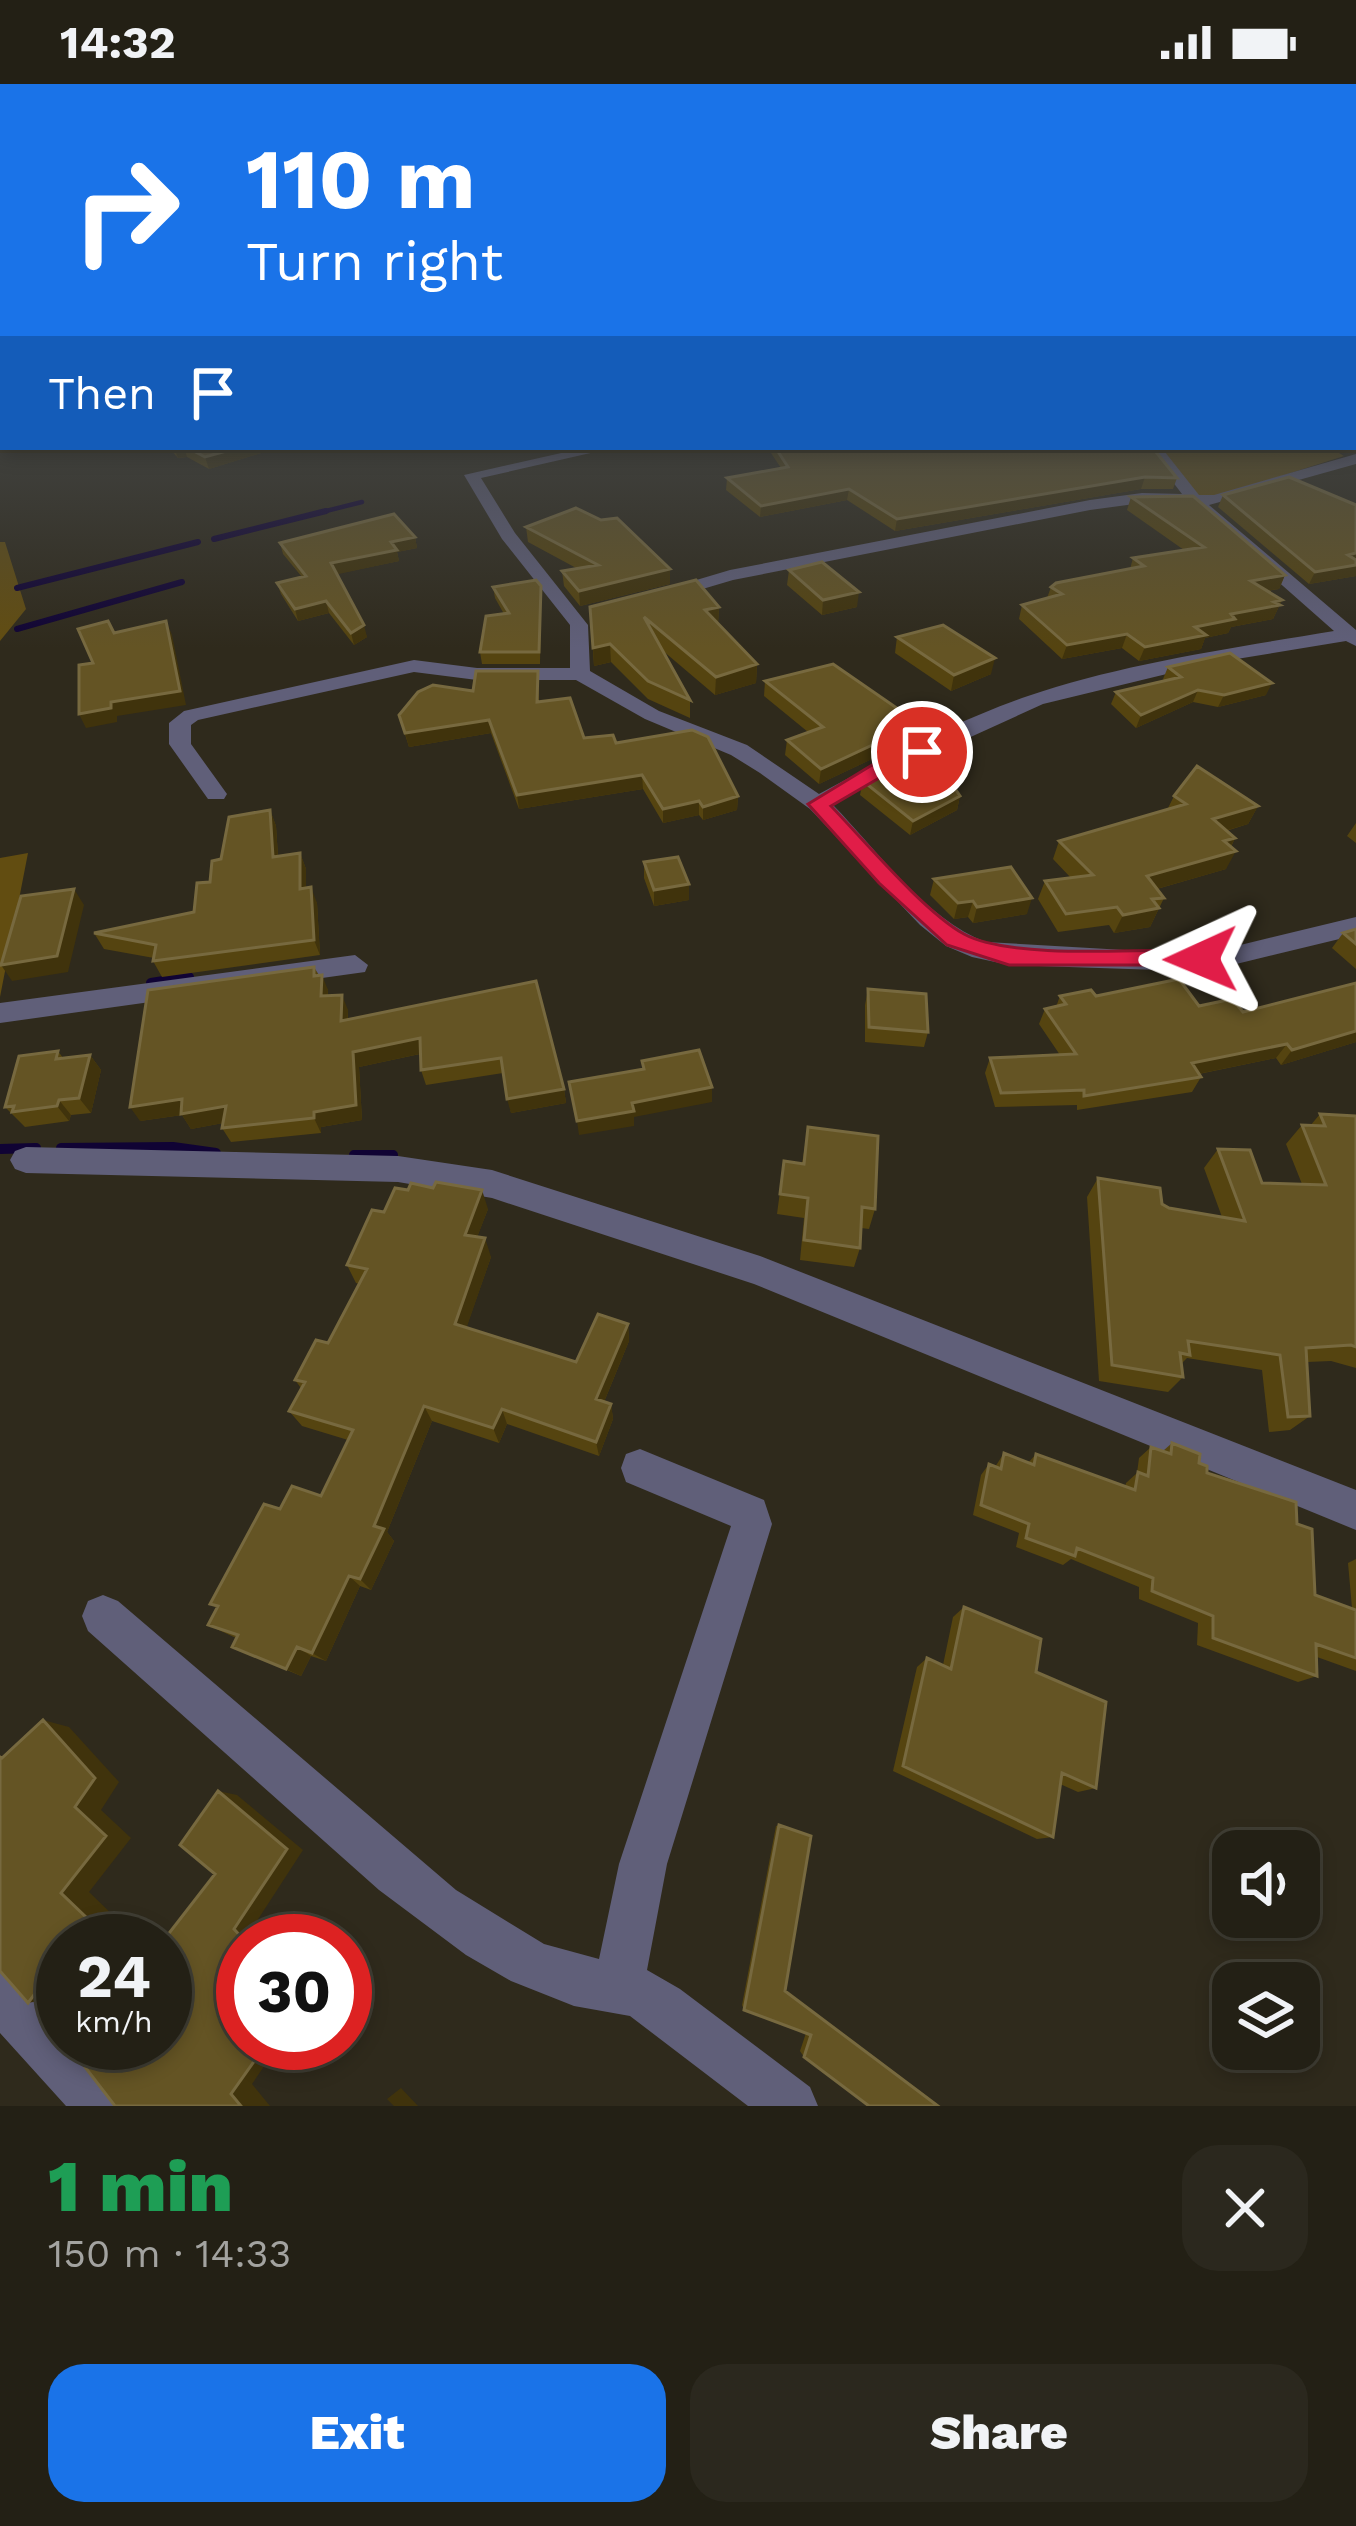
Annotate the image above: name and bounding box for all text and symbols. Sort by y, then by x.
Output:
text: 14:32 [60,16,176,69]
text: 110 m [246,130,476,228]
icon: right [48,132,204,288]
text: Turn right [246,230,503,293]
icon: arrive [180,360,246,426]
text: Then [48,367,156,420]
pin [871,701,973,803]
icon: arrive [889,719,955,785]
position arrow [1138,896,1264,1022]
map controls [1212,1830,1320,2070]
button: sound [1212,1830,1320,1938]
speed limit sign: 30 [216,1914,372,2070]
text: 24 [77,1941,151,2012]
button: layers [1212,1962,1320,2070]
text: km/h [75,2004,153,2039]
text: 1 min [48,2144,233,2228]
button: close [1182,2145,1308,2271]
text: 150 m · 14:33 [48,2231,291,2276]
button: Exit [48,2364,666,2502]
button: Share [690,2364,1308,2502]

